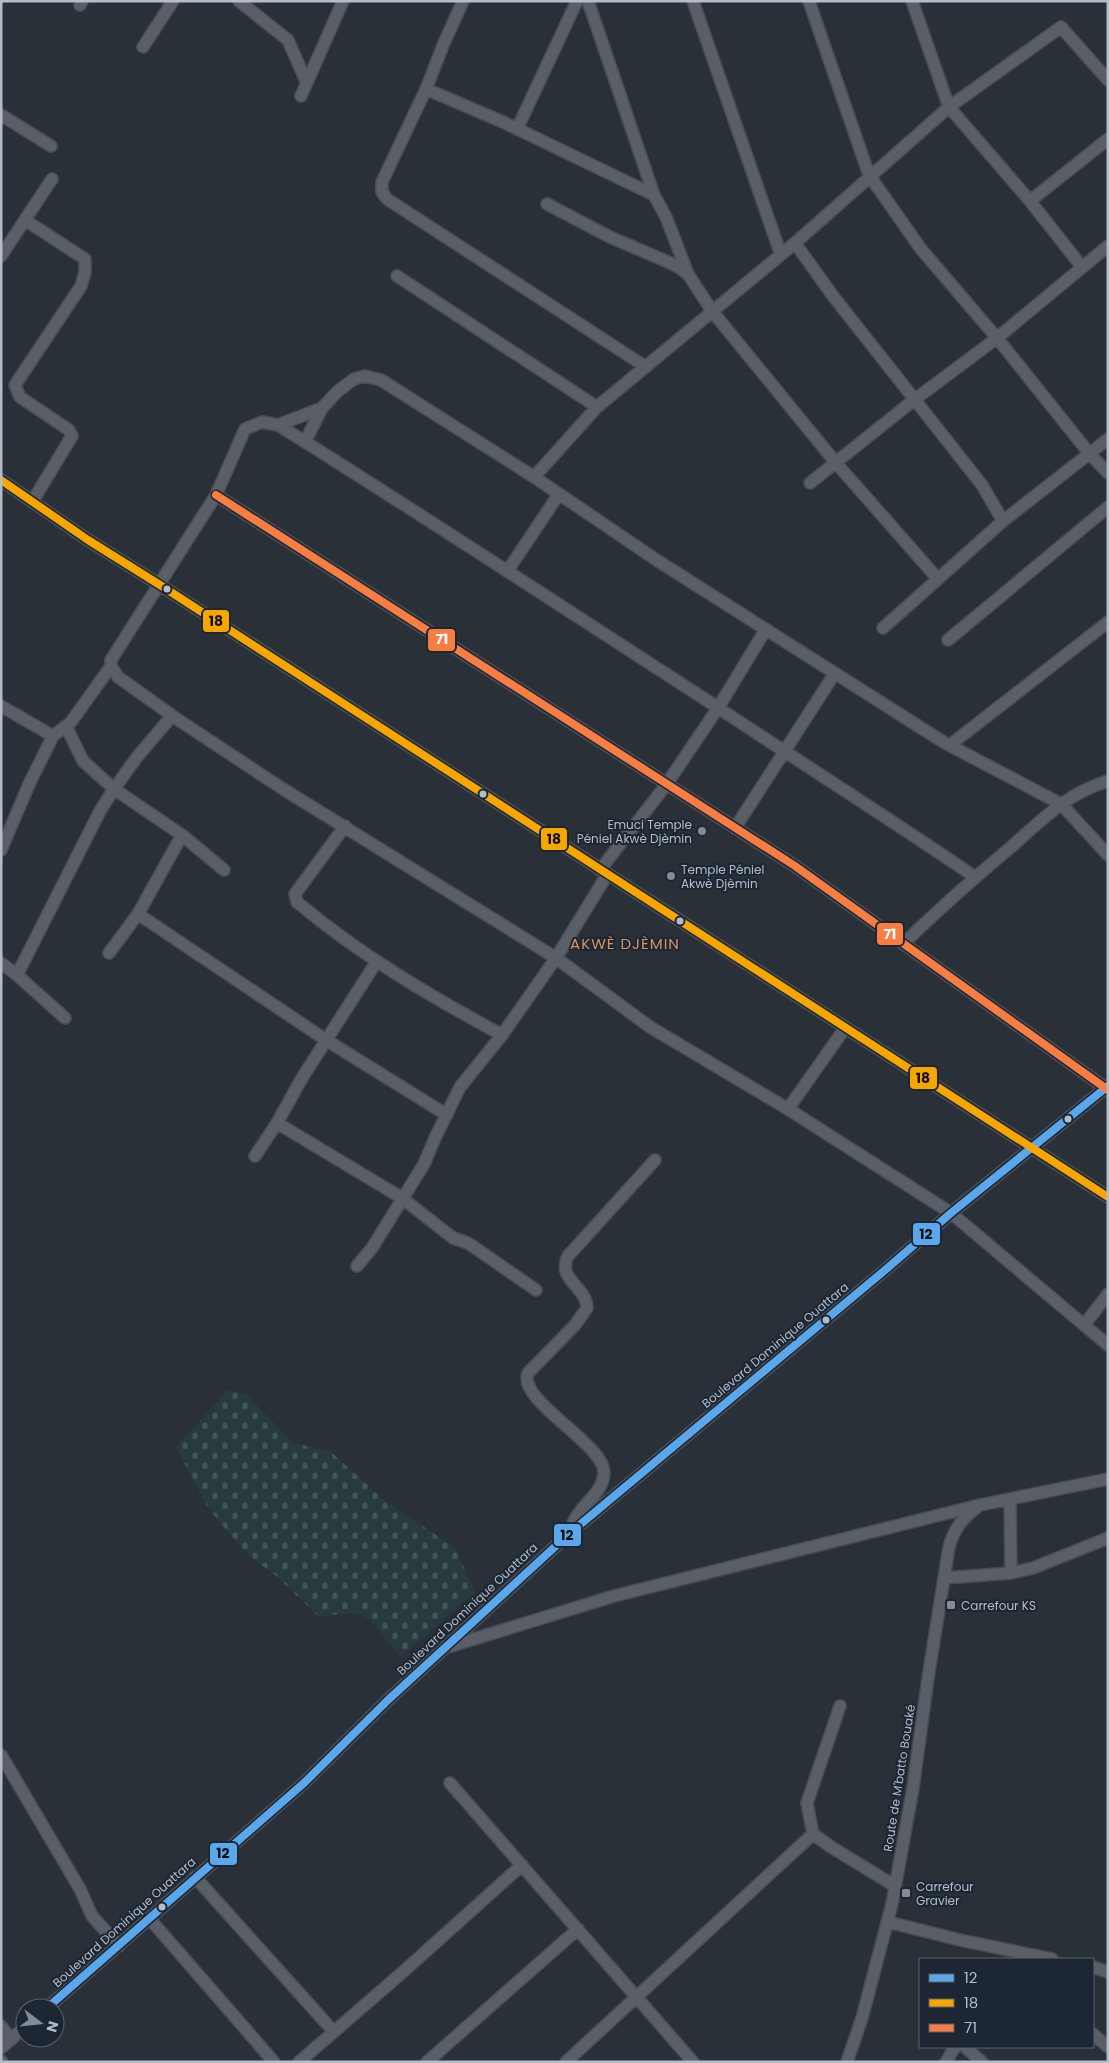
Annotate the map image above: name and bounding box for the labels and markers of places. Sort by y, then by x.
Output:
unlabelled marker [162,584,172,594]
unlabelled marker [478,789,488,799]
place label: Emuci Temple Péniel Akwè Djèmin [577,816,692,847]
marker: Emuci Temple Péniel Akwè Djèmin [696,825,708,837]
place label: Temple Péniel Akwè Djèmin [681,861,764,892]
marker: Temple Péniel Akwè Djèmin [665,870,677,882]
unlabelled marker [675,916,685,926]
unlabelled marker [1063,1114,1073,1124]
unlabelled marker [821,1315,831,1325]
place label: Carrefour KS [961,1597,1036,1614]
marker: Carrefour KS [945,1599,957,1611]
place label: Carrefour Gravier [916,1878,974,1909]
marker: Carrefour Gravier [900,1887,912,1899]
unlabelled marker [157,1902,167,1912]

